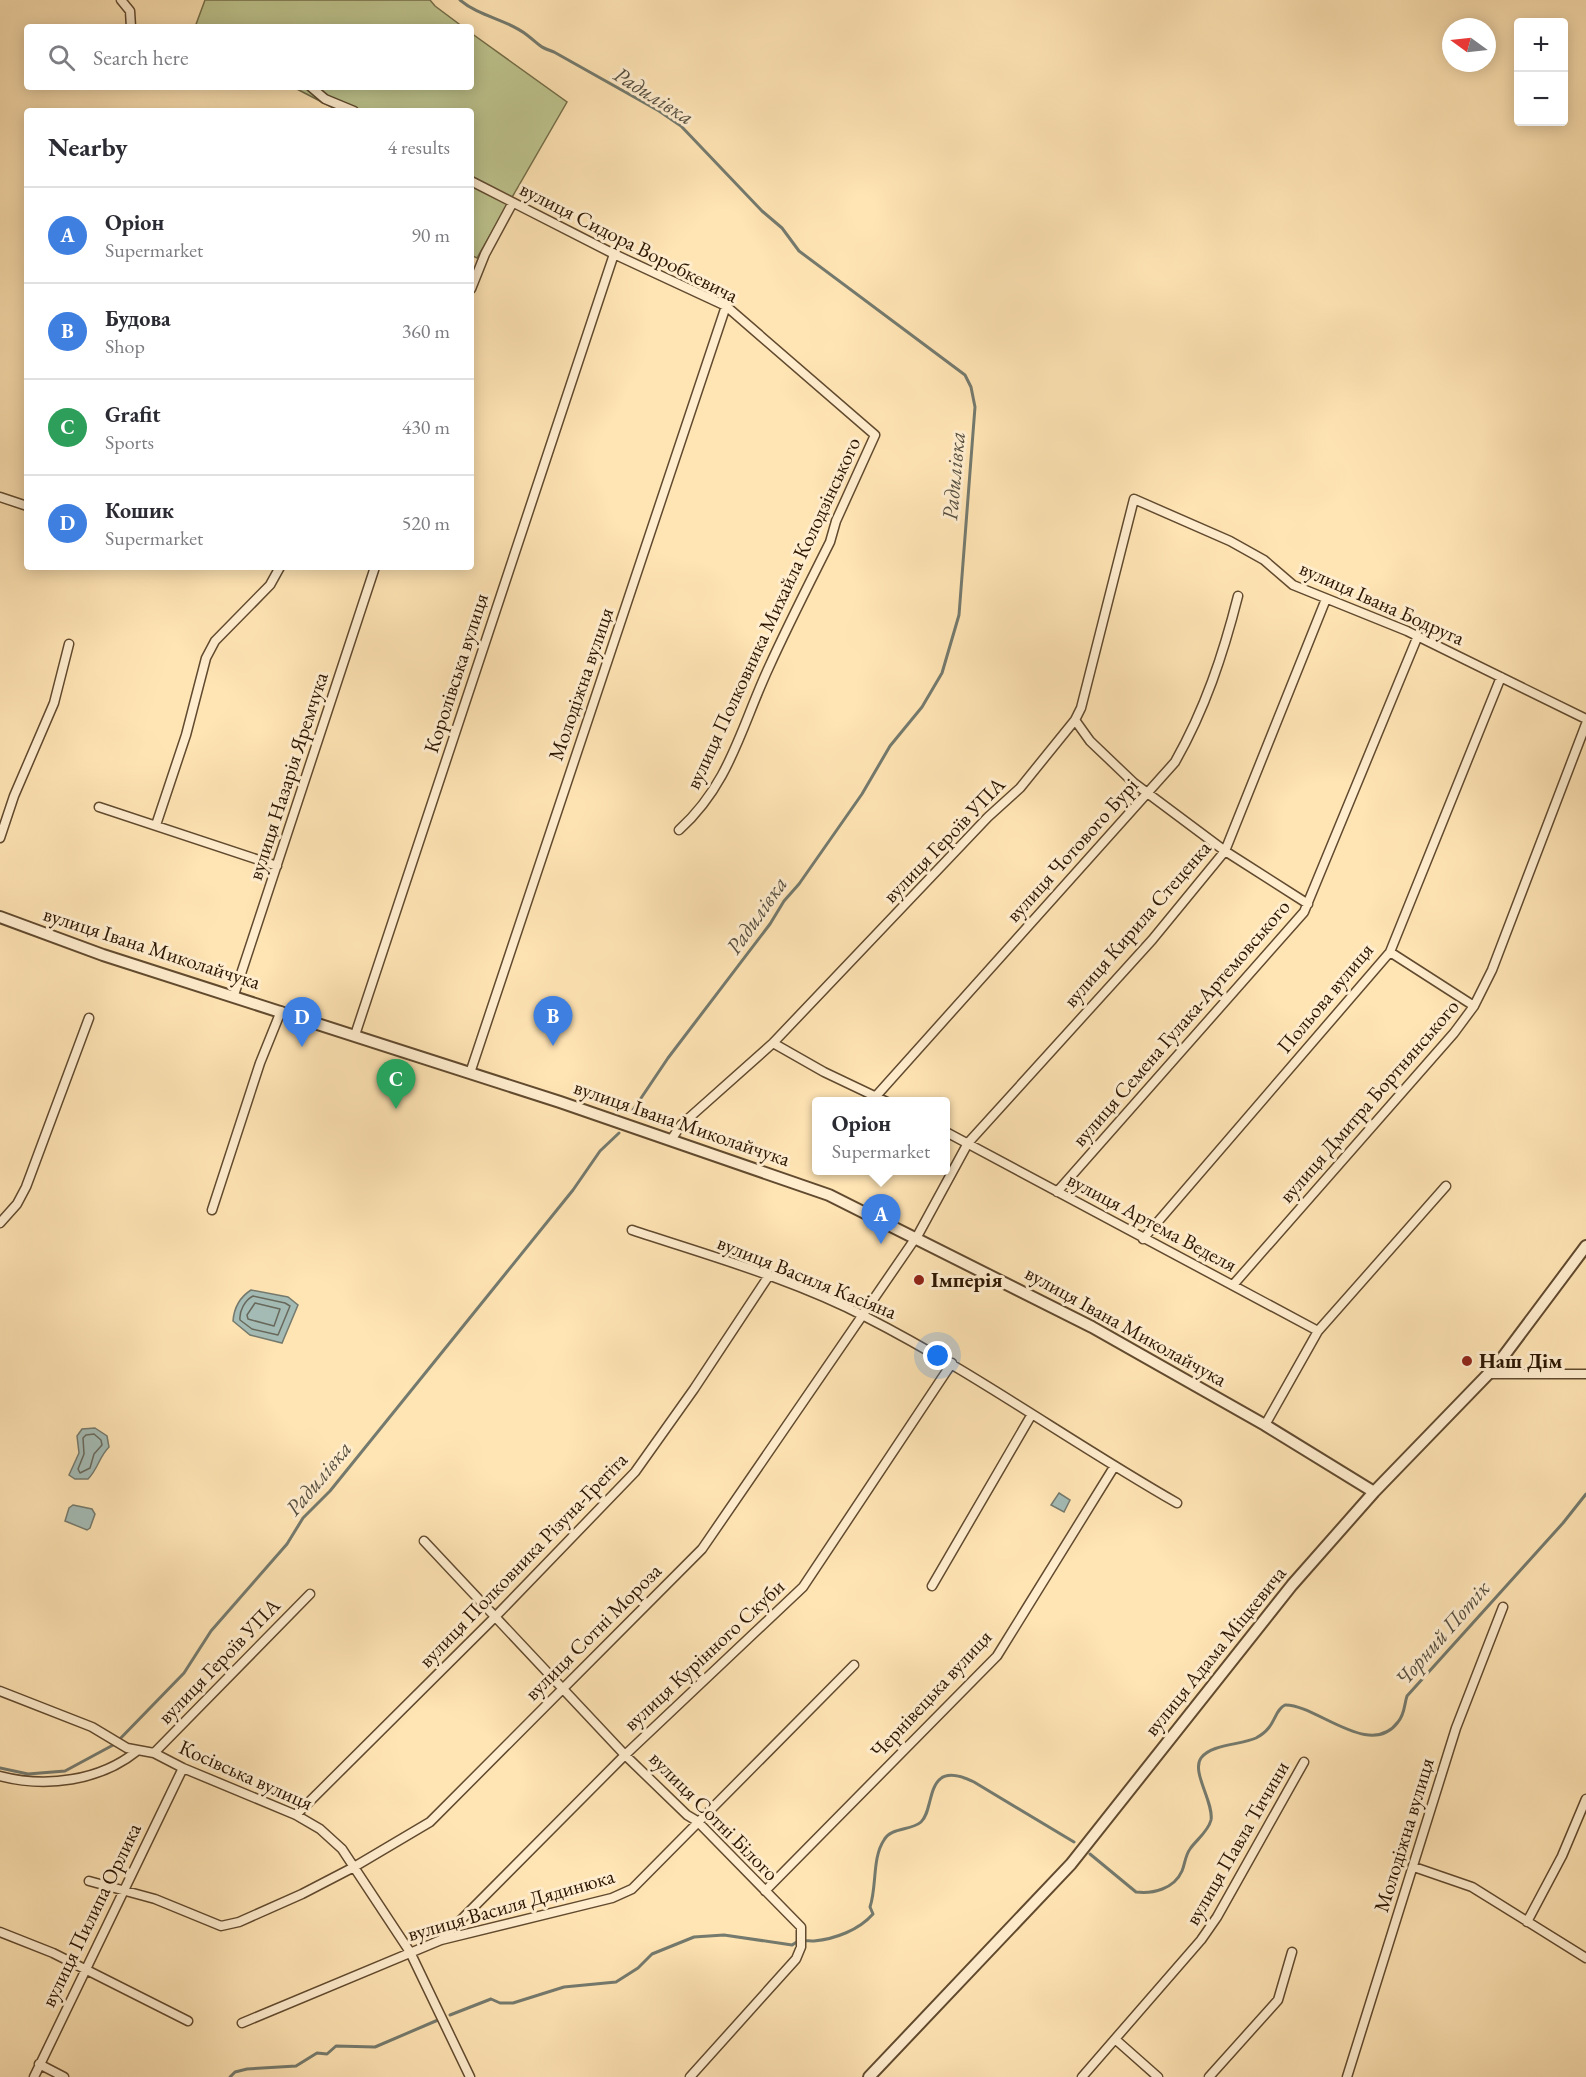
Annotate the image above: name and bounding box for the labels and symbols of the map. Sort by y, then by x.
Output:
north arrow [1442,18,1496,72]
water label: Радилівка [608,59,699,131]
street label: вулиця Сидора Воробкевича [516,175,743,309]
water label: Радилівка [935,430,972,522]
street label: вулиця Полковника Михайла Колодзінського [679,432,866,793]
street label: вулиця Івана Бодруга [1295,554,1470,651]
street label: Королівська вулиця [417,590,494,756]
street label: Молодіжна вулиця [542,604,619,764]
street label: вулиця Назарія Яремчука [241,668,334,883]
street label: вулиця Героїв УПА [877,771,1011,908]
street label: вулиця Чотового Бурі [1000,772,1144,928]
street label: вулиця Кирила Стеценка [1057,834,1217,1013]
water label: Радилівка [719,870,794,960]
street label: вулиця Семена Гулака-Артемовського [1066,893,1296,1152]
street label: вулиця Івана Миколайчука [40,900,265,996]
street label: Польова вулиця [1270,937,1379,1059]
street label: вулиця Дмитра Бортнянського [1273,993,1465,1208]
pin: B [534,996,572,1046]
pin: D [282,998,322,1047]
pin: C [376,1060,416,1109]
street label: вулиця Івана Миколайчука [571,1073,794,1172]
street label: вулиця Артема Веделя [1063,1165,1242,1278]
pin: A [862,1194,900,1244]
street label: вулиця Василя Касіяна [713,1228,901,1325]
street label: вулиця Івана Миколайчука [1021,1259,1232,1393]
place label: Імперія [931,1266,1002,1293]
marker: Імперія [912,1273,926,1287]
your location [923,1341,952,1370]
place label: Наш Дім [1479,1347,1562,1374]
marker: Наш Дім [1460,1354,1474,1368]
water label: Радилівка [279,1435,358,1522]
street label: вулиця Полковника Різуна-Грегіта [412,1446,633,1673]
street label: вулиця Сотні Мороза [518,1557,667,1706]
street label: вулиця Адама Міцкевича [1138,1560,1292,1741]
street label: вулиця Курінного Скуби [617,1573,790,1736]
water label: Чорний Потік [1388,1574,1497,1692]
street label: вулиця Героїв УПА [152,1592,286,1729]
street label: Чернівецька вулиця [864,1624,997,1764]
street label: Косівська вулиця [175,1733,317,1816]
street label: вулиця Сотні Білого [644,1745,785,1886]
street label: Молодіжна вулиця [1367,1754,1440,1915]
street label: вулиця Павла Тичини [1179,1756,1295,1930]
street label: вулиця Пилипа Орлика [34,1818,147,2011]
street label: вулиця Василя Дядинюка [404,1862,618,1947]

